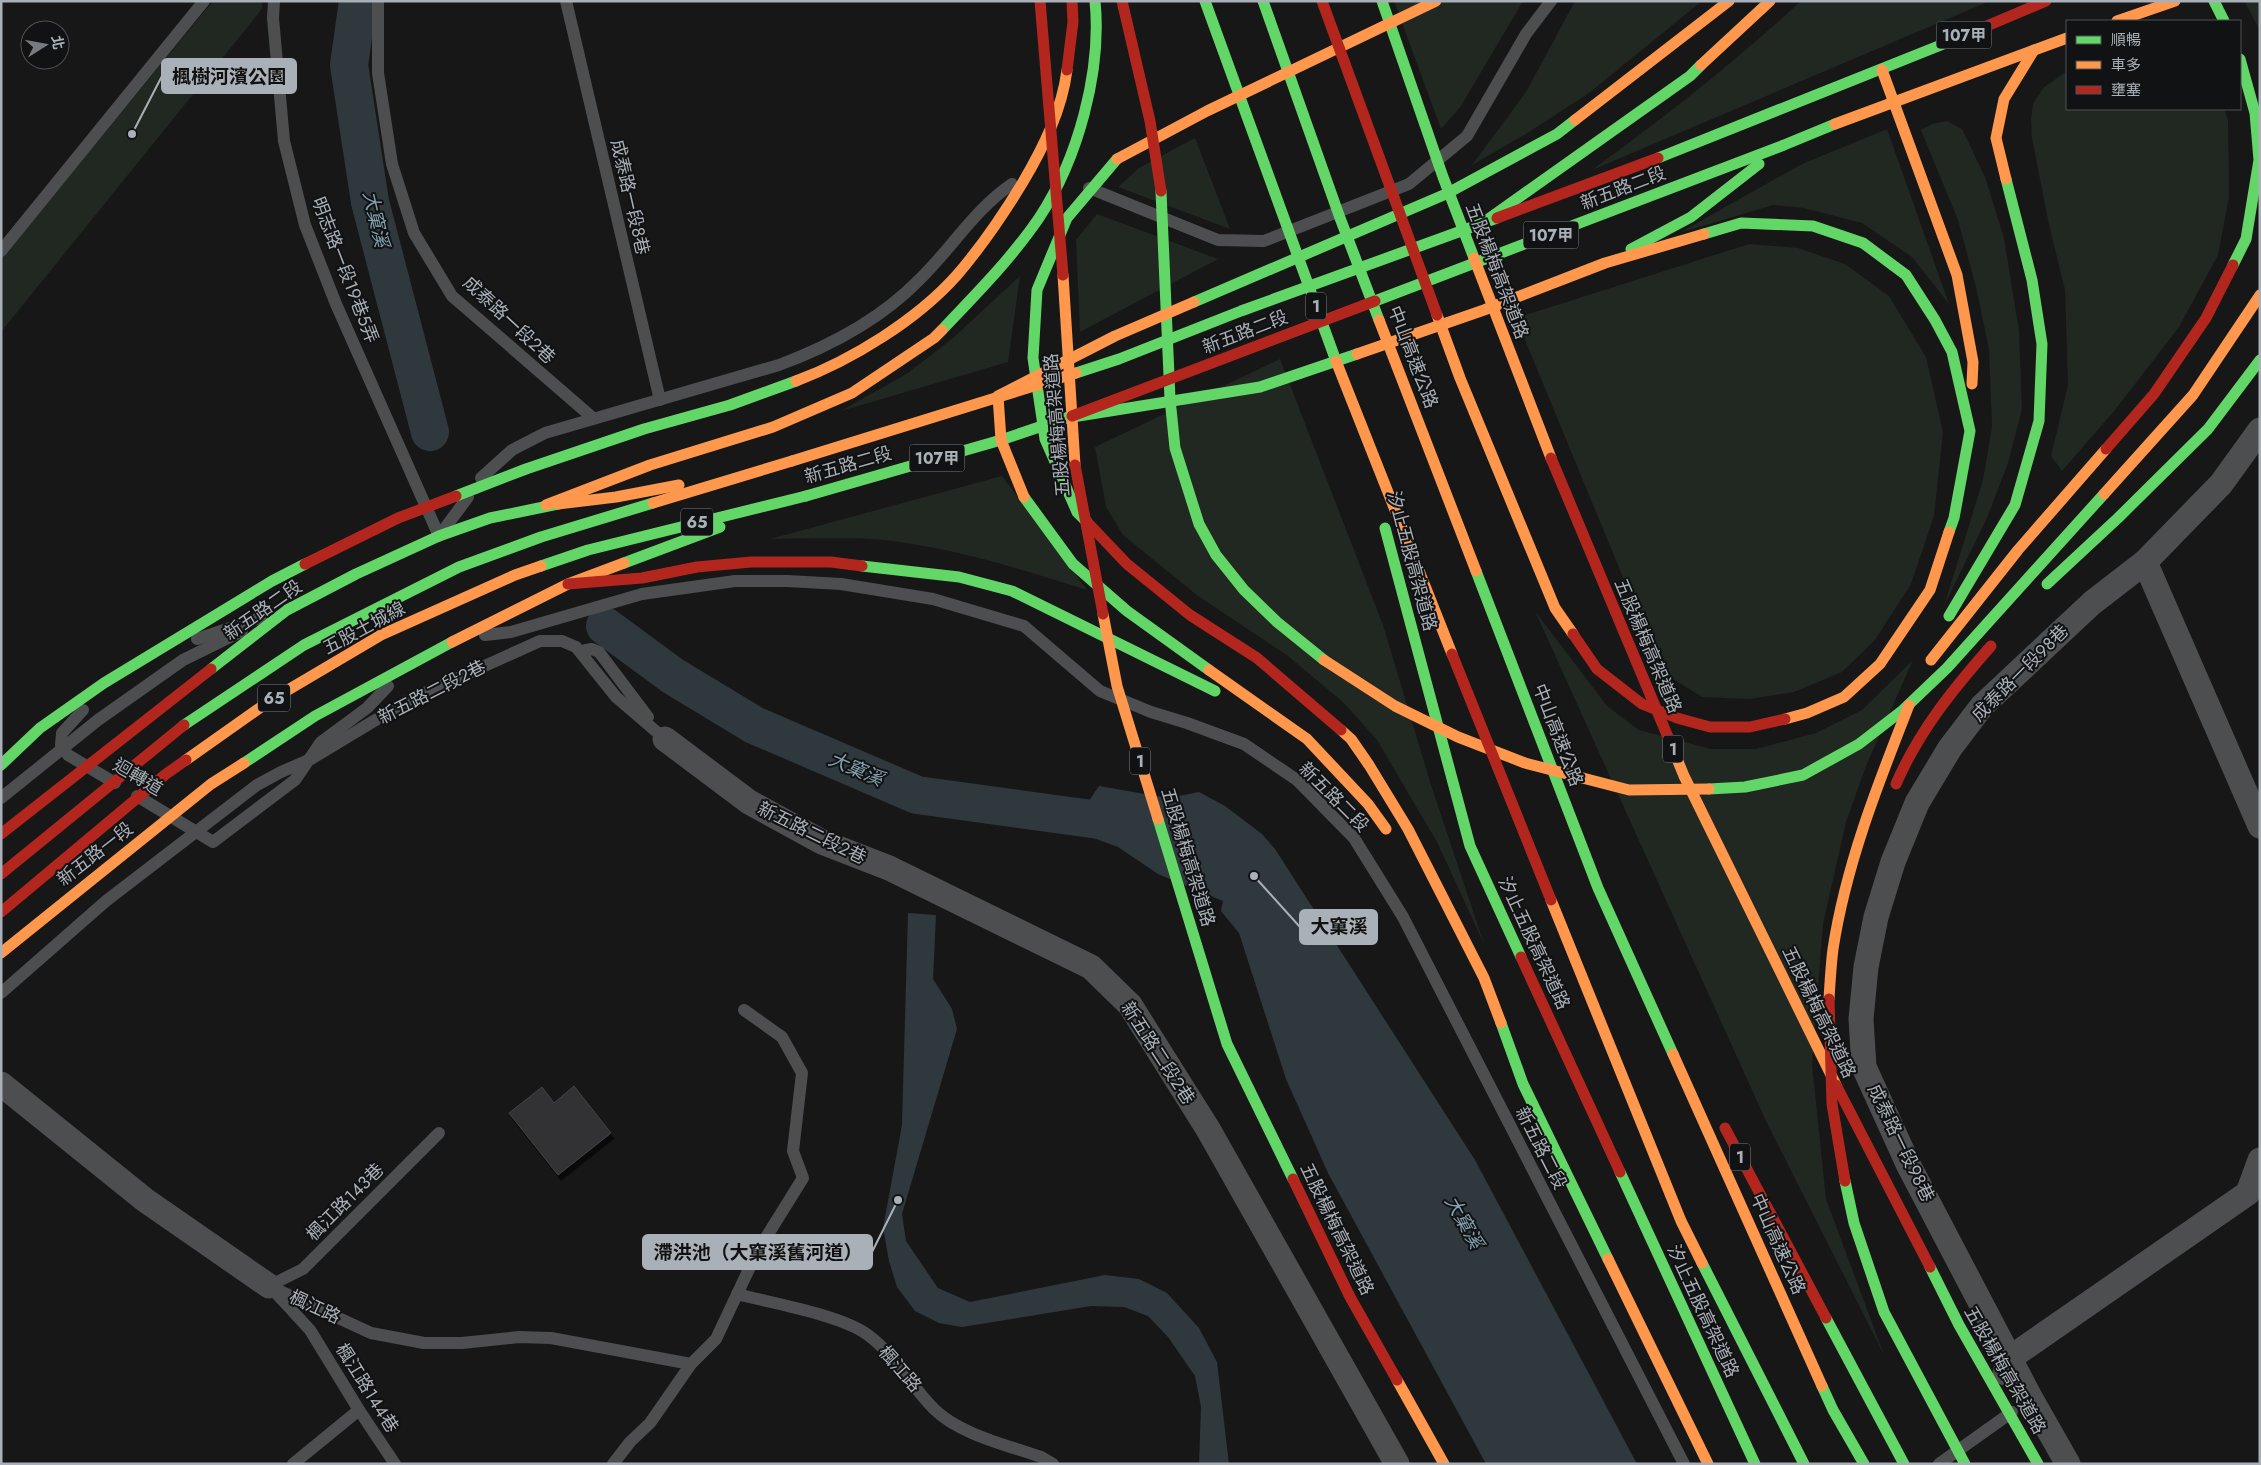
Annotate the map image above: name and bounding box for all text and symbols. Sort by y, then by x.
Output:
north arrow [20,20,70,70]
legend [2066,20,2241,110]
road number: 107甲 [1936,22,1992,48]
text: 順暢 [2111,29,2141,51]
text: 北 [47,34,69,51]
text: 車多 [2111,54,2141,76]
callout: 楓樹河濱公園 [162,59,296,93]
text: 楓樹河濱公園 [172,63,286,90]
text: 壅塞 [2111,79,2141,101]
street label: 成泰路一段8巷 [604,137,656,257]
street label: 新五路二段 [1576,160,1670,216]
water label: 大窠溪 [356,188,396,253]
street label: 明志路一段19巷5弄 [305,193,385,347]
street label: 五股楊梅高架道路 [1459,199,1535,343]
road number: 107甲 [1524,222,1578,248]
street label: 成泰路一段2巷 [457,270,561,370]
road number: 1 [1306,292,1326,320]
street label: 中山高速公路 [1382,302,1444,412]
street label: 新五路二段 [1198,304,1292,360]
street label: 五股楊梅高架道路 [1038,352,1076,498]
street label: 新五路二段 [801,440,895,490]
road number: 107甲 [910,444,964,472]
street label: 汐止五股高架道路 [1381,488,1443,634]
road number: 65 [681,508,713,536]
street label: 新五路二段 [219,574,307,646]
street label: 五股楊梅高架道路 [1608,575,1688,717]
street label: 五股土城線 [318,595,410,661]
street label: 成泰路一段98巷 [1965,618,2075,728]
street label: 新五路二段2巷 [373,654,491,730]
street label: 中山高速公路 [1527,680,1589,790]
road number: 65 [258,684,290,711]
road number: 1 [1663,736,1683,762]
water label: 大窠溪 [824,745,890,794]
road number: 1 [1130,748,1150,774]
street label: 迴轉道 [108,752,168,802]
street label: 新五路二段 [1293,756,1375,838]
street label: 五股楊梅高架道路 [1155,784,1221,930]
street label: 新五路二段2巷 [753,795,871,871]
street label: 新五路一段 [52,816,138,892]
street label: 汐止五股高架道路 [1492,872,1576,1014]
callout: 大窠溪 [1300,910,1377,944]
text: 大窠溪 [1310,913,1368,940]
street label: 五股楊梅高架道路 [1776,942,1862,1082]
street label: 新五路二段2巷 [1115,996,1201,1110]
street label: 成泰路一段98巷 [1861,1080,1941,1206]
street label: 新五路二段 [1509,1102,1573,1194]
road number: 1 [1730,1144,1750,1170]
street label: 楓江路143巷 [300,1157,390,1247]
street label: 五股楊梅高架道路 [1294,1159,1380,1299]
street label: 中山高速公路 [1744,1189,1812,1299]
water label: 大窠溪 [1438,1191,1491,1256]
callout: 滯洪池（大窠溪舊河道） [643,1235,872,1269]
text: 滯洪池（大窠溪舊河道） [653,1239,863,1266]
street label: 汐止五股高架道路 [1661,1240,1745,1382]
street label: 楓江路 [285,1284,345,1330]
street label: 五股楊梅高架道路 [1958,1301,2052,1439]
street label: 楓江路144巷 [329,1338,405,1438]
street label: 楓江路 [872,1340,928,1398]

